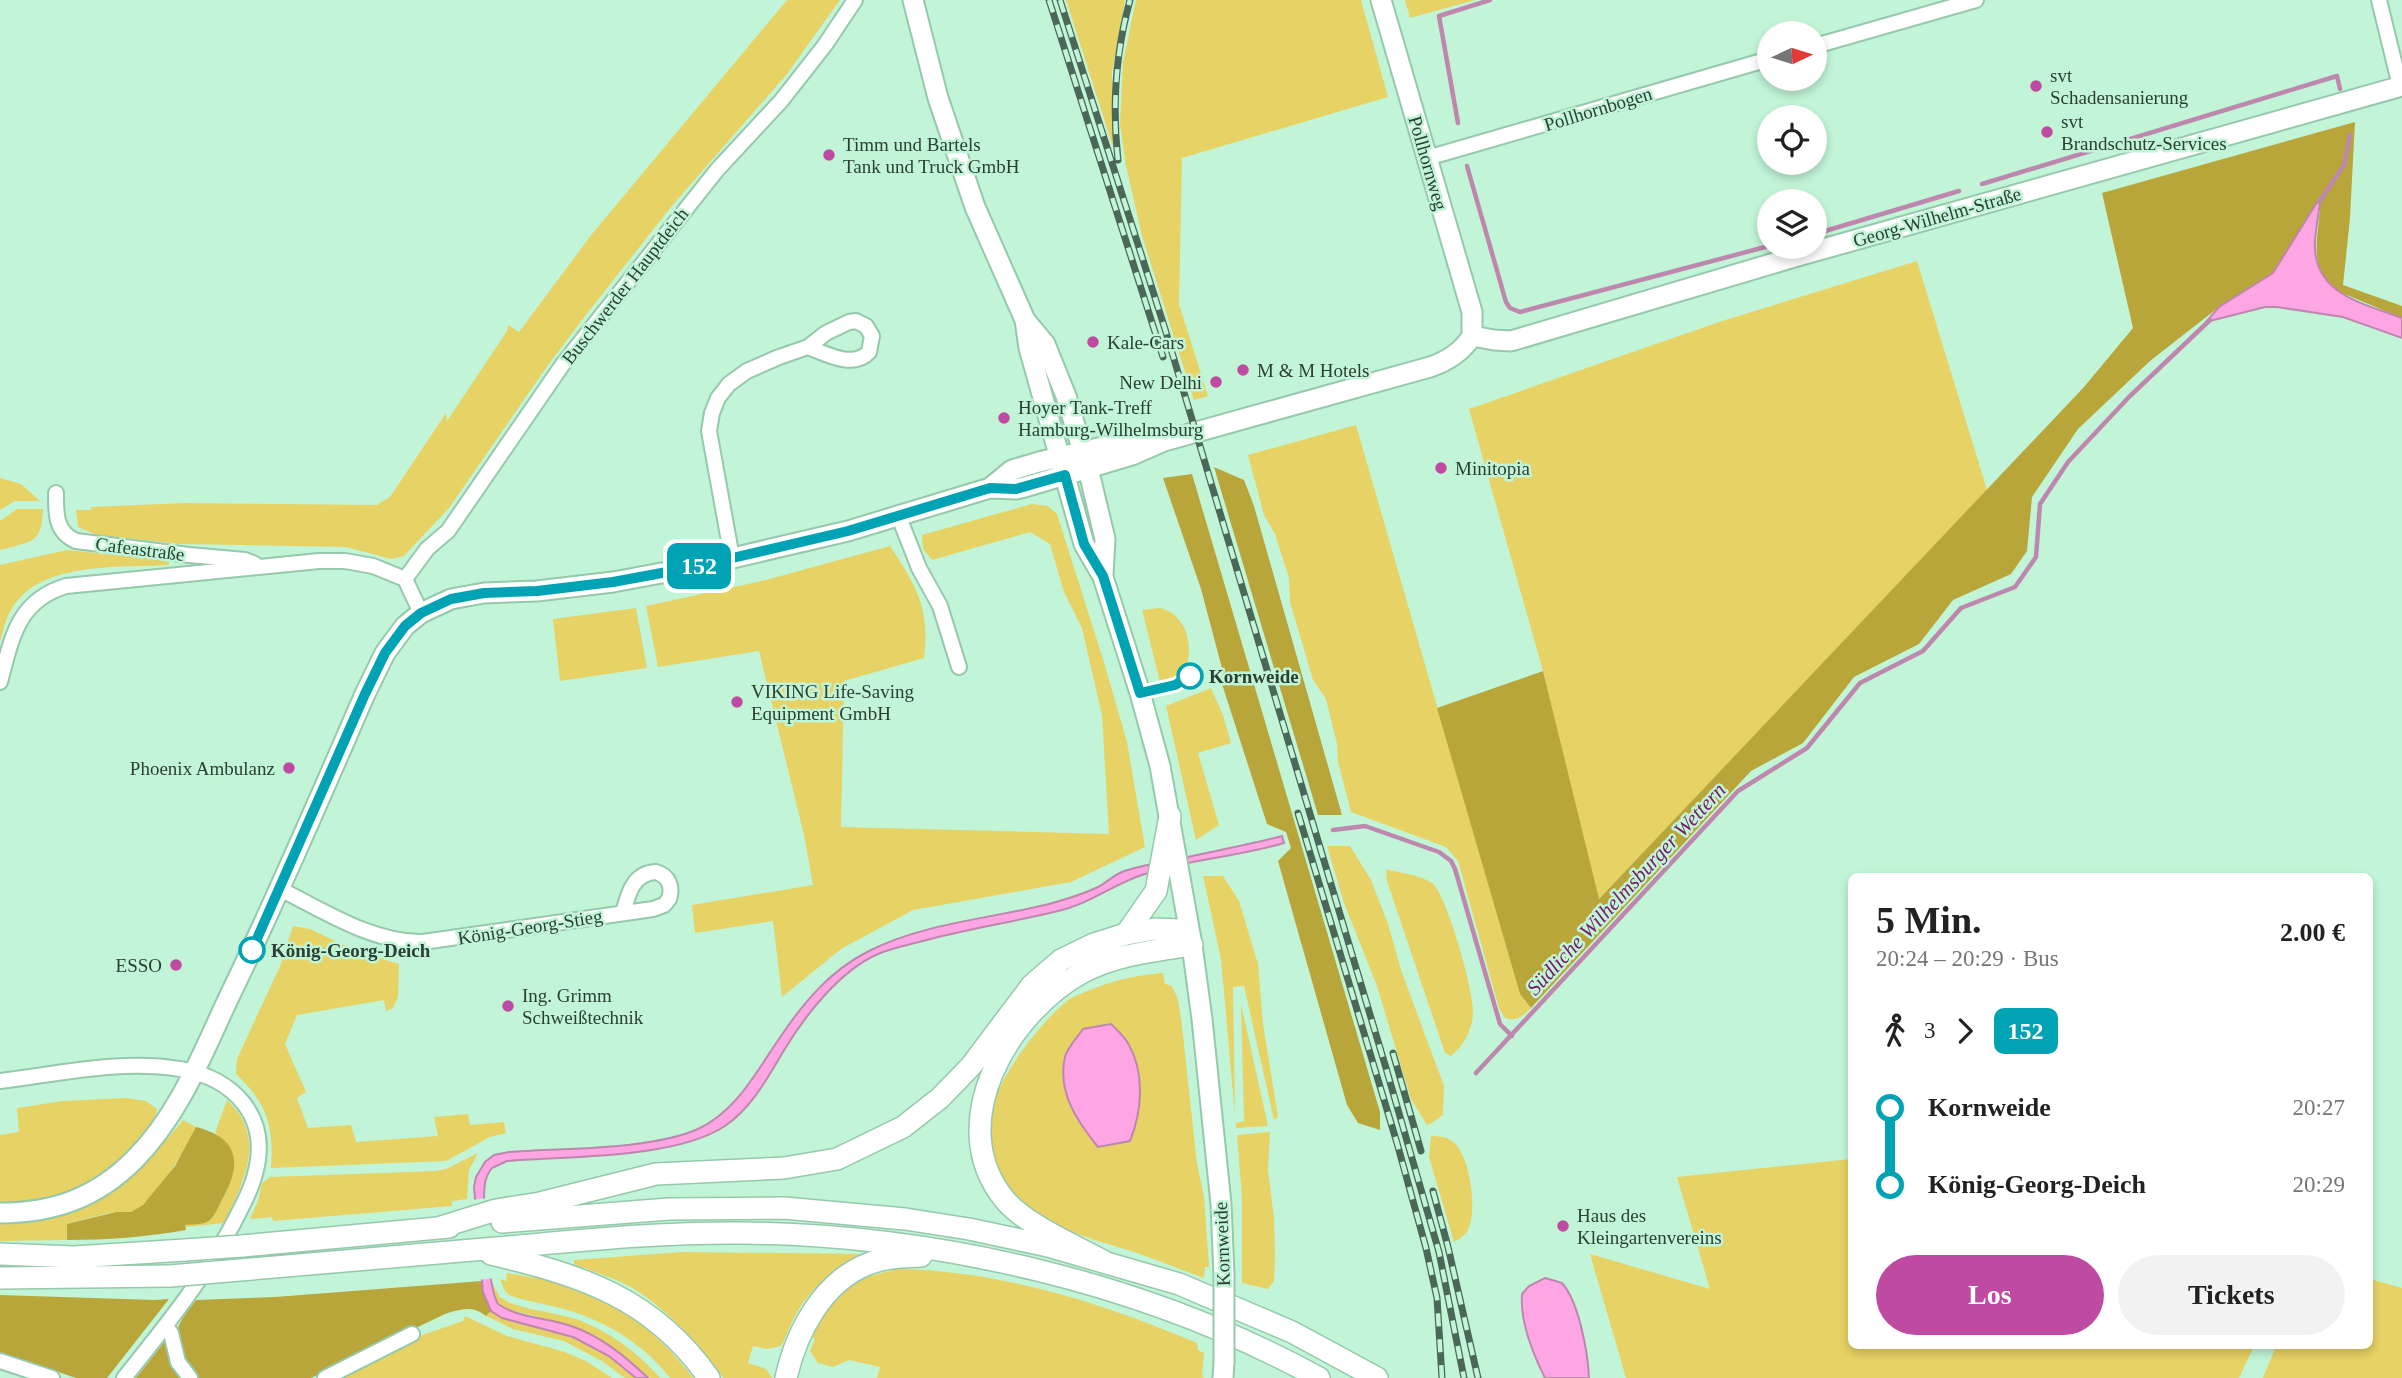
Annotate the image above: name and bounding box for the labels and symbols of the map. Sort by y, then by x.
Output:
north arrow [1757,21,1827,91]
place label: svt Schadensanierung [2050,65,2189,108]
marker: svt Schadensanierung [2028,78,2044,94]
street label: Pollhornbogen [1541,82,1655,135]
place label: svt Brandschutz-Services [2061,111,2227,154]
street label: Pollhornweg [1405,113,1452,213]
marker: svt Brandschutz-Services [2039,124,2055,140]
place label: Timm und Bartels Tank und Truck GmbH [843,134,1020,177]
marker: Timm und Bartels Tank und Truck GmbH [821,147,837,163]
street label: Georg-Wilhelm-Straße [1850,183,2024,251]
street label: Buschwerder Hauptdeich [557,203,693,368]
place label: Kale-Cars [1107,332,1184,353]
marker: Kale-Cars [1085,334,1101,350]
place label: M & M Hotels [1257,360,1369,381]
marker: M & M Hotels [1235,362,1251,378]
place label: New Delhi [1119,372,1202,393]
marker: New Delhi [1208,374,1224,390]
place label: Hoyer Tank-Treff Hamburg-Wilhelmsburg [1018,397,1204,440]
marker: Hoyer Tank-Treff Hamburg-Wilhelmsburg [996,410,1012,426]
place label: Minitopia [1455,458,1531,479]
marker: Minitopia [1433,460,1449,476]
street label: Cafeastraße [94,533,186,565]
line badge: 152 [659,543,739,589]
marker: Kornweide [1177,663,1203,689]
place label: Kornweide [1209,666,1299,687]
place label: VIKING Life-Saving Equipment GmbH [751,681,915,724]
marker: VIKING Life-Saving Equipment GmbH [729,694,745,710]
place label: Phoenix Ambulanz [130,758,275,779]
marker: Phoenix Ambulanz [281,760,297,776]
water label: Südliche Wilhelmsburger Wettern [1521,778,1731,1000]
street label: König-Georg-Stieg [456,905,604,949]
marker: König-Georg-Deich [239,937,265,963]
place label: König-Georg-Deich [271,940,431,961]
place label: ESSO [116,955,162,976]
marker: ESSO [168,957,184,973]
place label: Ing. Grimm Schweißtechnik [522,985,644,1028]
marker: Ing. Grimm Schweißtechnik [500,998,516,1014]
street label: Kornweide [1210,1201,1234,1287]
place label: Haus des Kleingartenvereins [1577,1205,1722,1248]
marker: Haus des Kleingartenvereins [1555,1218,1571,1234]

